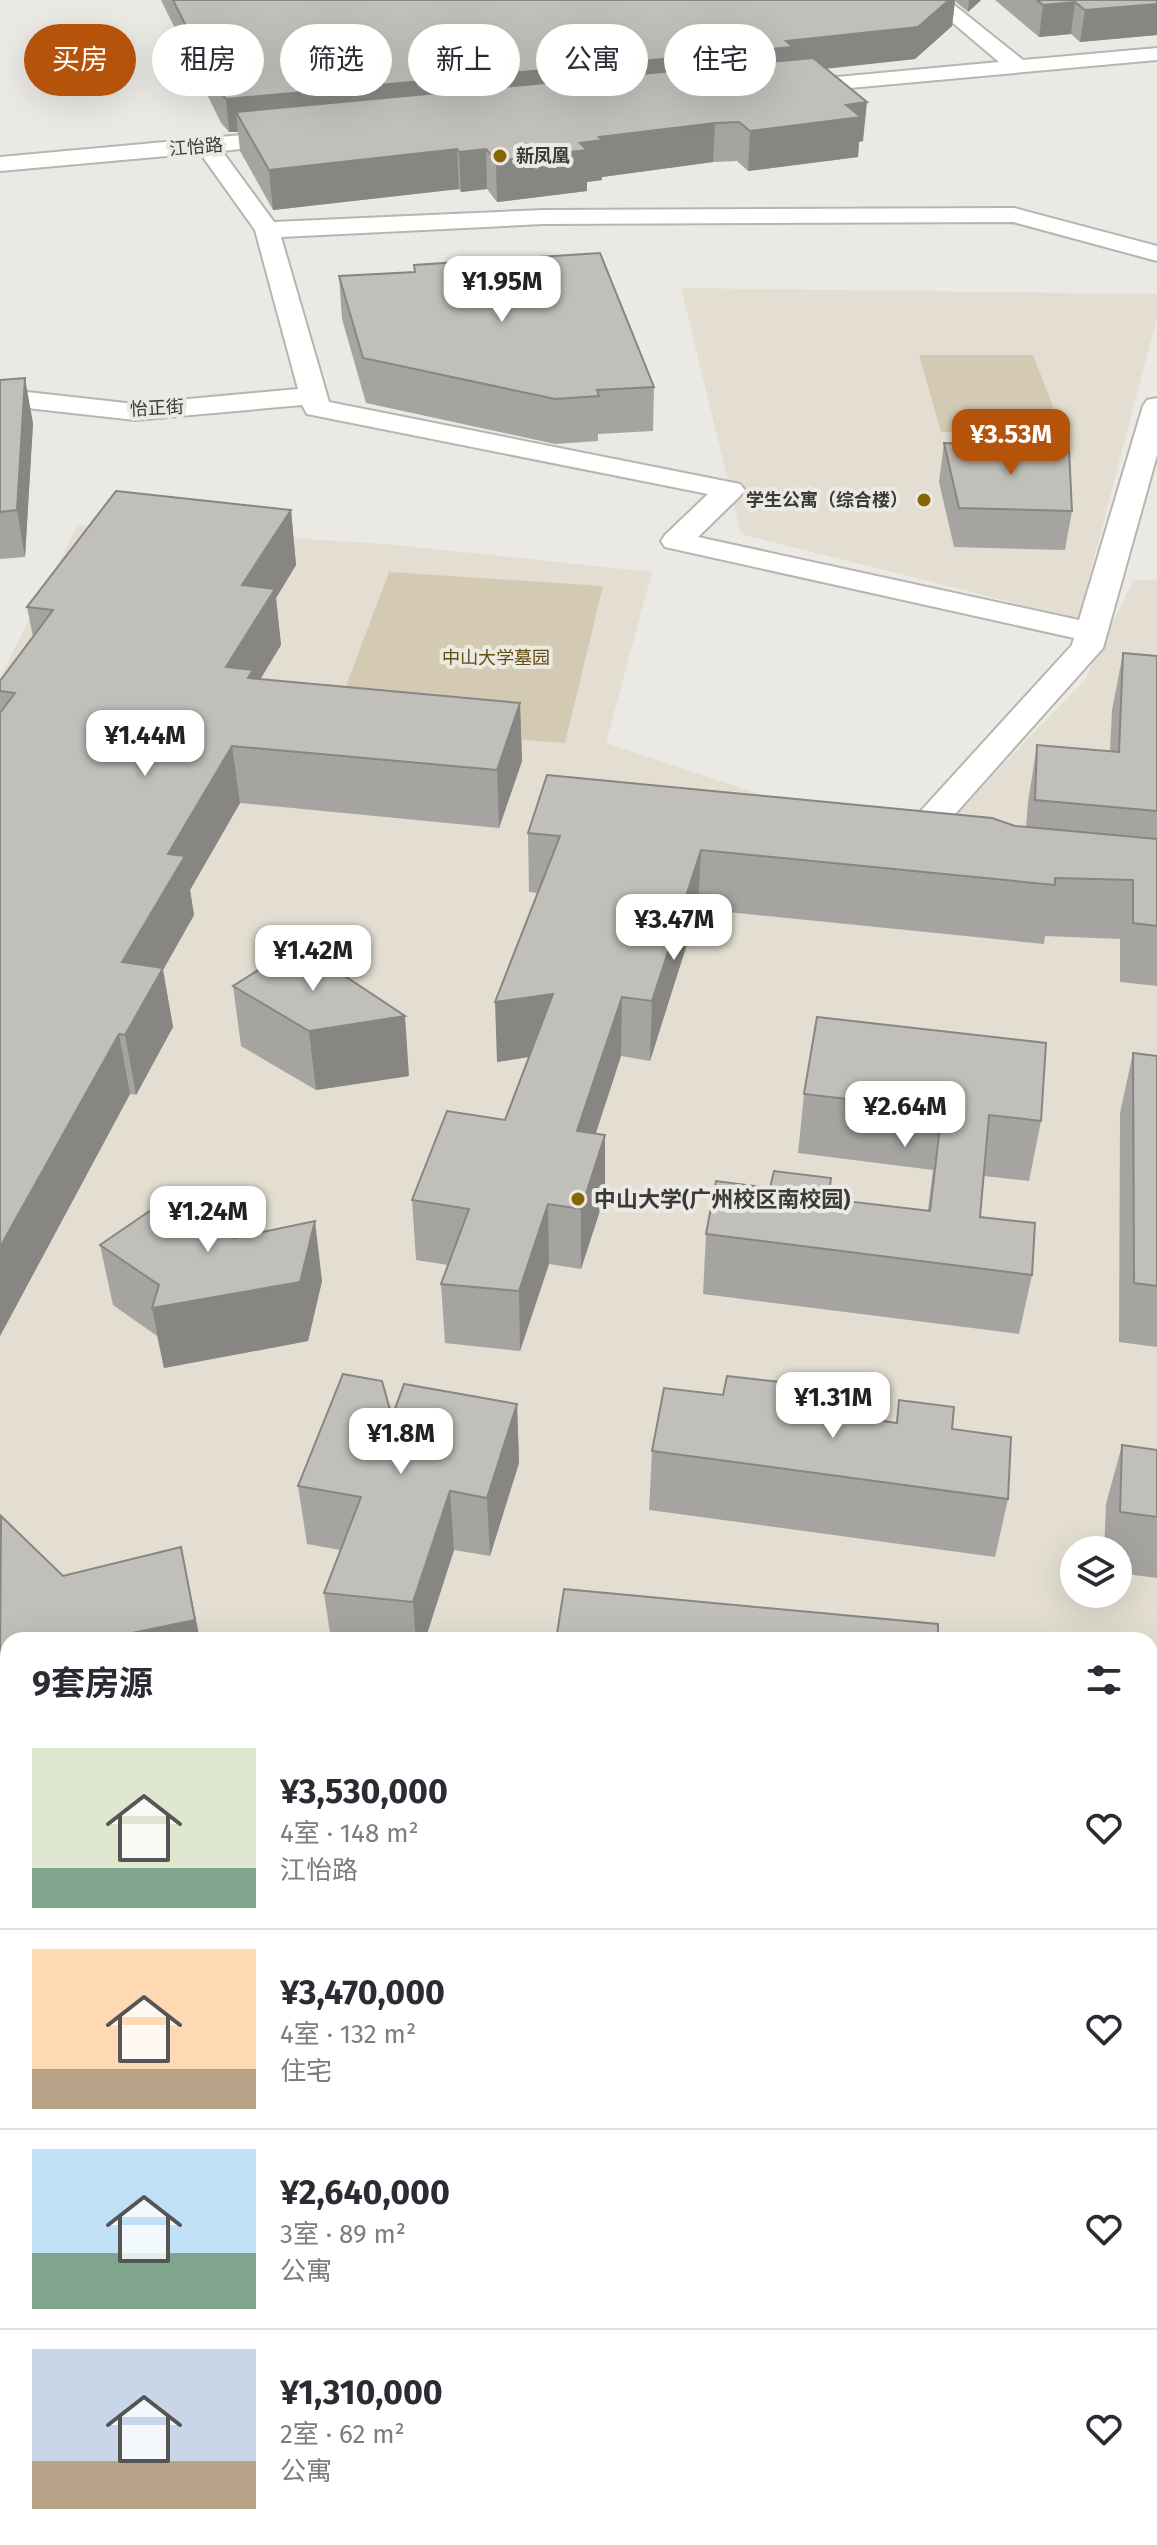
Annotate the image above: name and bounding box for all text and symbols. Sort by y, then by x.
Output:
chip: 买房 [24,24,136,96]
chip: 租房 [152,24,264,96]
chip: 筛选 [280,24,392,96]
chip: 新上 [408,24,520,96]
chip: 公寓 [536,24,648,96]
chip: 住宅 [664,24,776,96]
street label: 江怡路 [168,134,224,160]
place label: 新凤凰 [516,145,570,167]
marker: 新凤凰 [491,147,509,165]
pin: ¥1.95M [437,256,567,324]
text: ¥1.95M [462,266,542,297]
street label: 怡正街 [129,396,185,420]
pin: ¥3.53M [946,409,1076,477]
text: ¥3.53M [970,419,1052,450]
place label: 学生公寓（综合楼） [746,489,908,511]
marker: 学生公寓（综合楼） [915,491,933,509]
park label: 中山大学墓园 [442,647,550,669]
pin: ¥1.44M [80,710,210,778]
text: ¥1.44M [104,720,186,751]
pin: ¥3.47M [609,894,739,962]
text: ¥3.47M [634,904,714,935]
pin: ¥1.42M [248,925,378,993]
text: ¥1.42M [273,935,353,966]
pin: ¥2.64M [840,1081,970,1149]
text: ¥2.64M [863,1091,947,1122]
pin: ¥1.24M [143,1186,273,1254]
place label: 中山大学(广州校区南校园) [594,1186,850,1213]
marker: 中山大学(广州校区南校园) [569,1190,587,1208]
text: ¥1.24M [168,1196,248,1227]
pin: ¥1.31M [768,1372,898,1440]
text: ¥1.31M [794,1382,872,1413]
pin: ¥1.8M [345,1408,457,1476]
text: ¥1.8M [367,1418,435,1449]
map controls [1060,1536,1132,1608]
button: layers [1060,1536,1132,1608]
icon: filters [1082,1658,1126,1702]
text: 9套房源 [32,1663,153,1704]
text: ¥3,530,000 [280,1771,448,1812]
icon: home [96,1780,192,1876]
icon: heart [1082,1806,1126,1850]
text: 4室 · 148 m² [280,1818,419,1849]
text: 江怡路 [280,1855,358,1886]
text: ¥3,470,000 [280,1972,445,2013]
icon: home [96,1981,192,2077]
icon: heart [1082,2007,1126,2051]
text: 4室 · 132 m² [280,2019,416,2050]
text: 住宅 [280,2056,332,2087]
text: ¥2,640,000 [280,2172,450,2213]
icon: home [96,2181,192,2277]
icon: heart [1082,2207,1126,2251]
text: 3室 · 89 m² [280,2219,406,2250]
text: 公寓 [280,2256,332,2287]
text: ¥1,310,000 [280,2372,443,2413]
icon: home [96,2381,192,2477]
icon: heart [1082,2407,1126,2451]
text: 2室 · 62 m² [280,2419,405,2450]
text: 公寓 [280,2456,332,2487]

